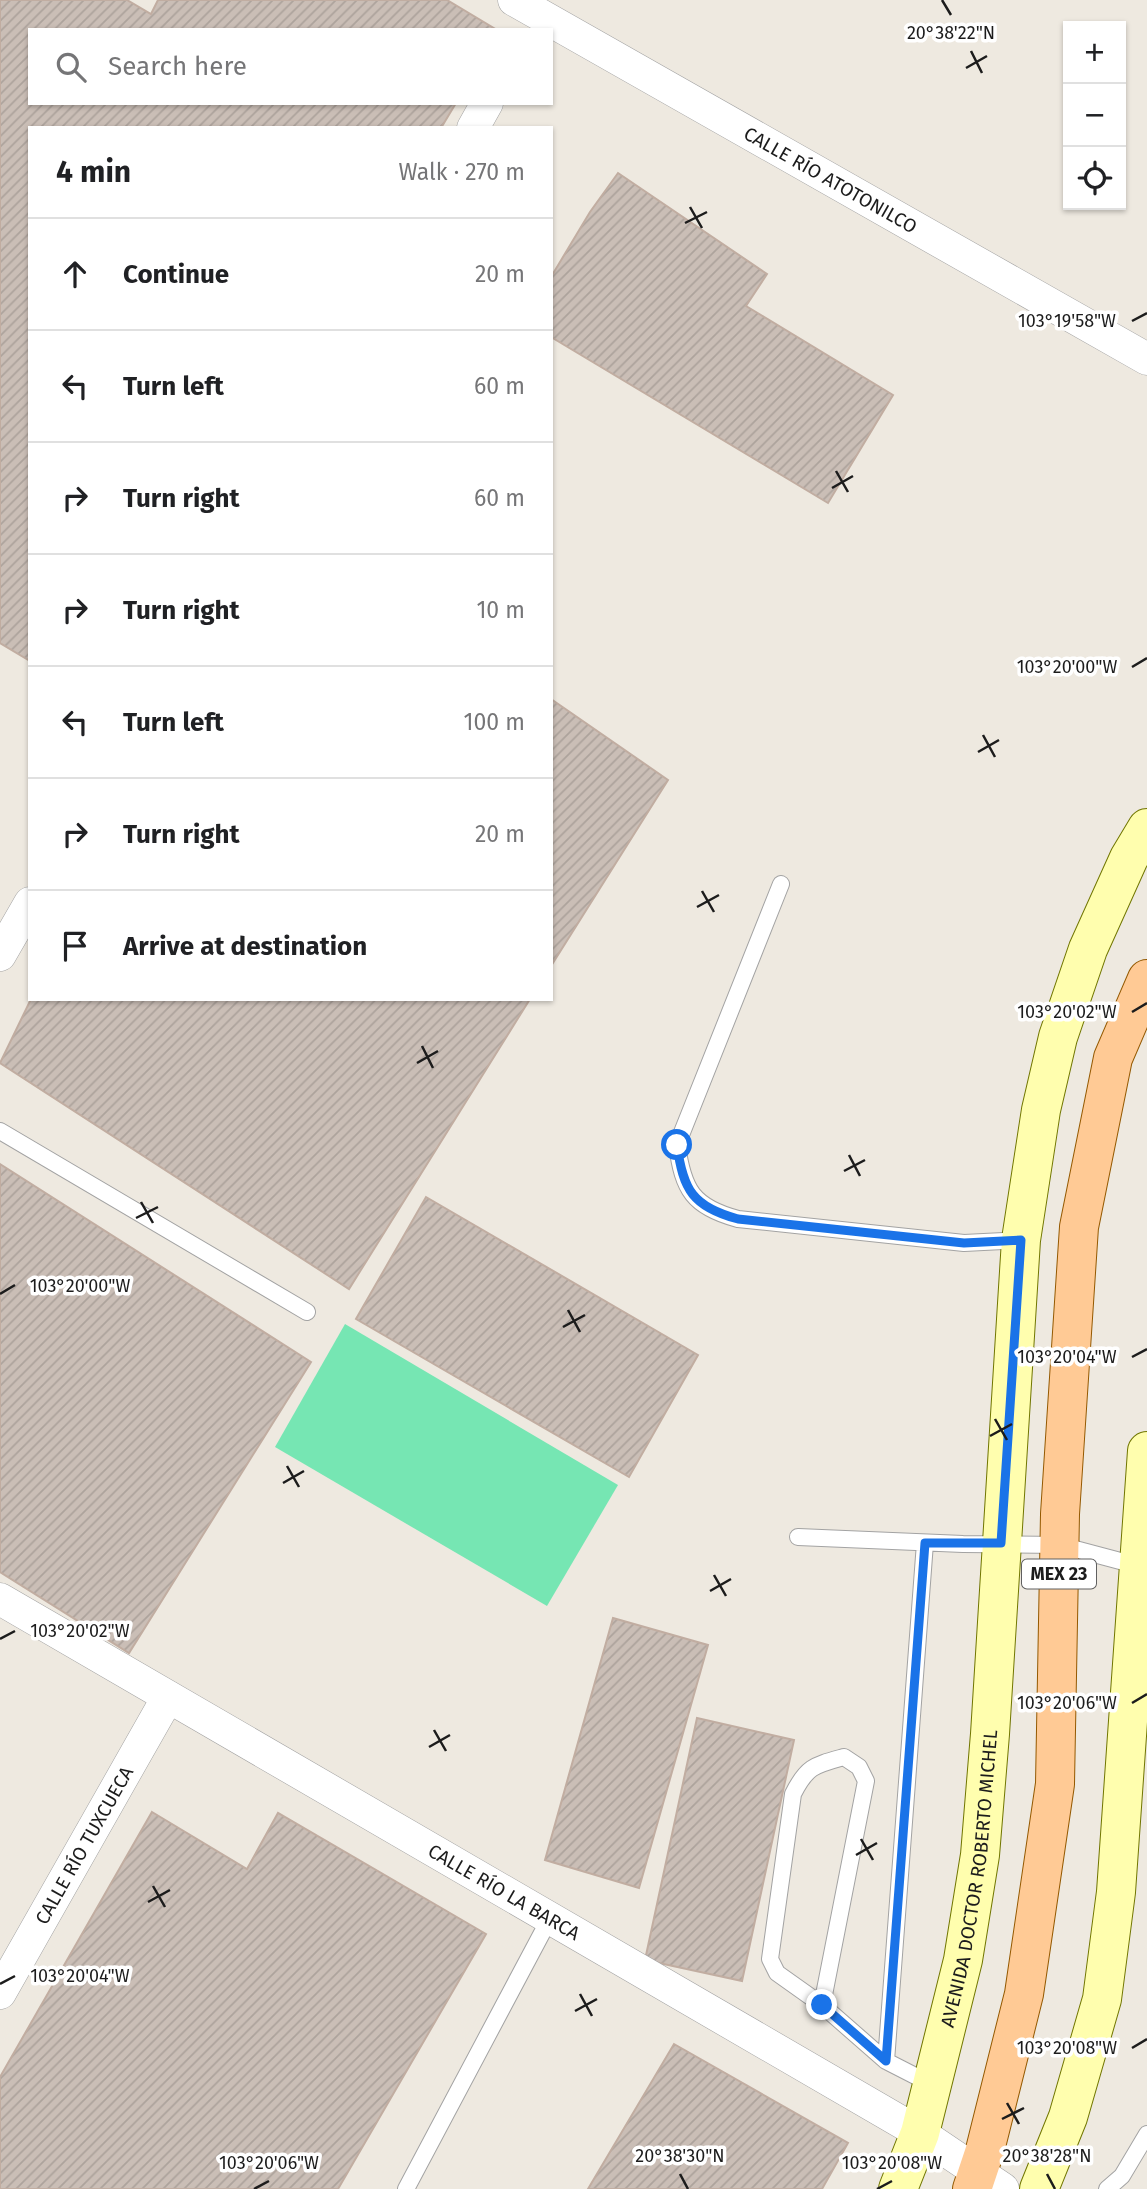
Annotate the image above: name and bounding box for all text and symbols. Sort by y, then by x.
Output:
map controls [1063,21,1126,210]
button: + [1063,21,1126,84]
text: 20°38'22"N [907,22,995,44]
search box [28,28,553,105]
icon: search [52,48,90,86]
text: Search here [108,51,247,82]
button: − [1063,84,1126,147]
street label: CALLE RÍO ATOTONILCO [740,122,921,238]
button: locate [1063,147,1126,210]
text: 4 min [56,154,131,190]
text: Walk · 270 m [398,158,525,186]
icon: ahead [56,255,94,293]
text: Continue [123,259,229,290]
text: 20 m [475,260,525,288]
text: 103°19'58"W [1018,310,1116,332]
icon: left [56,367,94,405]
text: Turn left [123,371,224,402]
text: 60 m [474,372,525,400]
icon: right [56,479,94,517]
text: Turn right [123,483,240,514]
text: 60 m [474,484,525,512]
icon: right [56,591,94,629]
text: Turn right [123,595,240,626]
text: 10 m [476,596,525,624]
text: 103°20'00"W [1017,656,1117,678]
icon: left [56,703,94,741]
text: Turn left [123,707,224,738]
text: 100 m [464,708,525,736]
icon: right [56,815,94,853]
text: Turn right [123,819,240,850]
text: 20 m [475,820,525,848]
icon: arrive [56,927,94,965]
text: Arrive at destination [123,931,367,962]
text: 103°20'02"W [1017,1001,1117,1023]
route start [661,1129,692,1160]
text: 103°20'00"W [30,1275,130,1297]
text: 103°20'04"W [1017,1346,1117,1368]
road number: MEX 23 [1022,1560,1096,1588]
text: 103°20'02"W [30,1620,130,1642]
text: 103°20'06"W [1017,1692,1117,1714]
street label: AVENIDA DOCTOR ROBERTO MICHEL [936,1728,1002,2030]
street label: CALLE RÍO TUXCUECA [30,1762,138,1928]
street label: CALLE RÍO LA BARCA [424,1839,584,1945]
text: 103°20'04"W [30,1965,130,1987]
route end [806,1989,837,2020]
text: 103°20'08"W [1017,2037,1117,2059]
text: 20°38'30"N [635,2145,725,2167]
text: 20°38'28"N [1003,2145,1091,2167]
text: 103°20'06"W [219,2152,319,2174]
text: 103°20'08"W [842,2152,942,2174]

